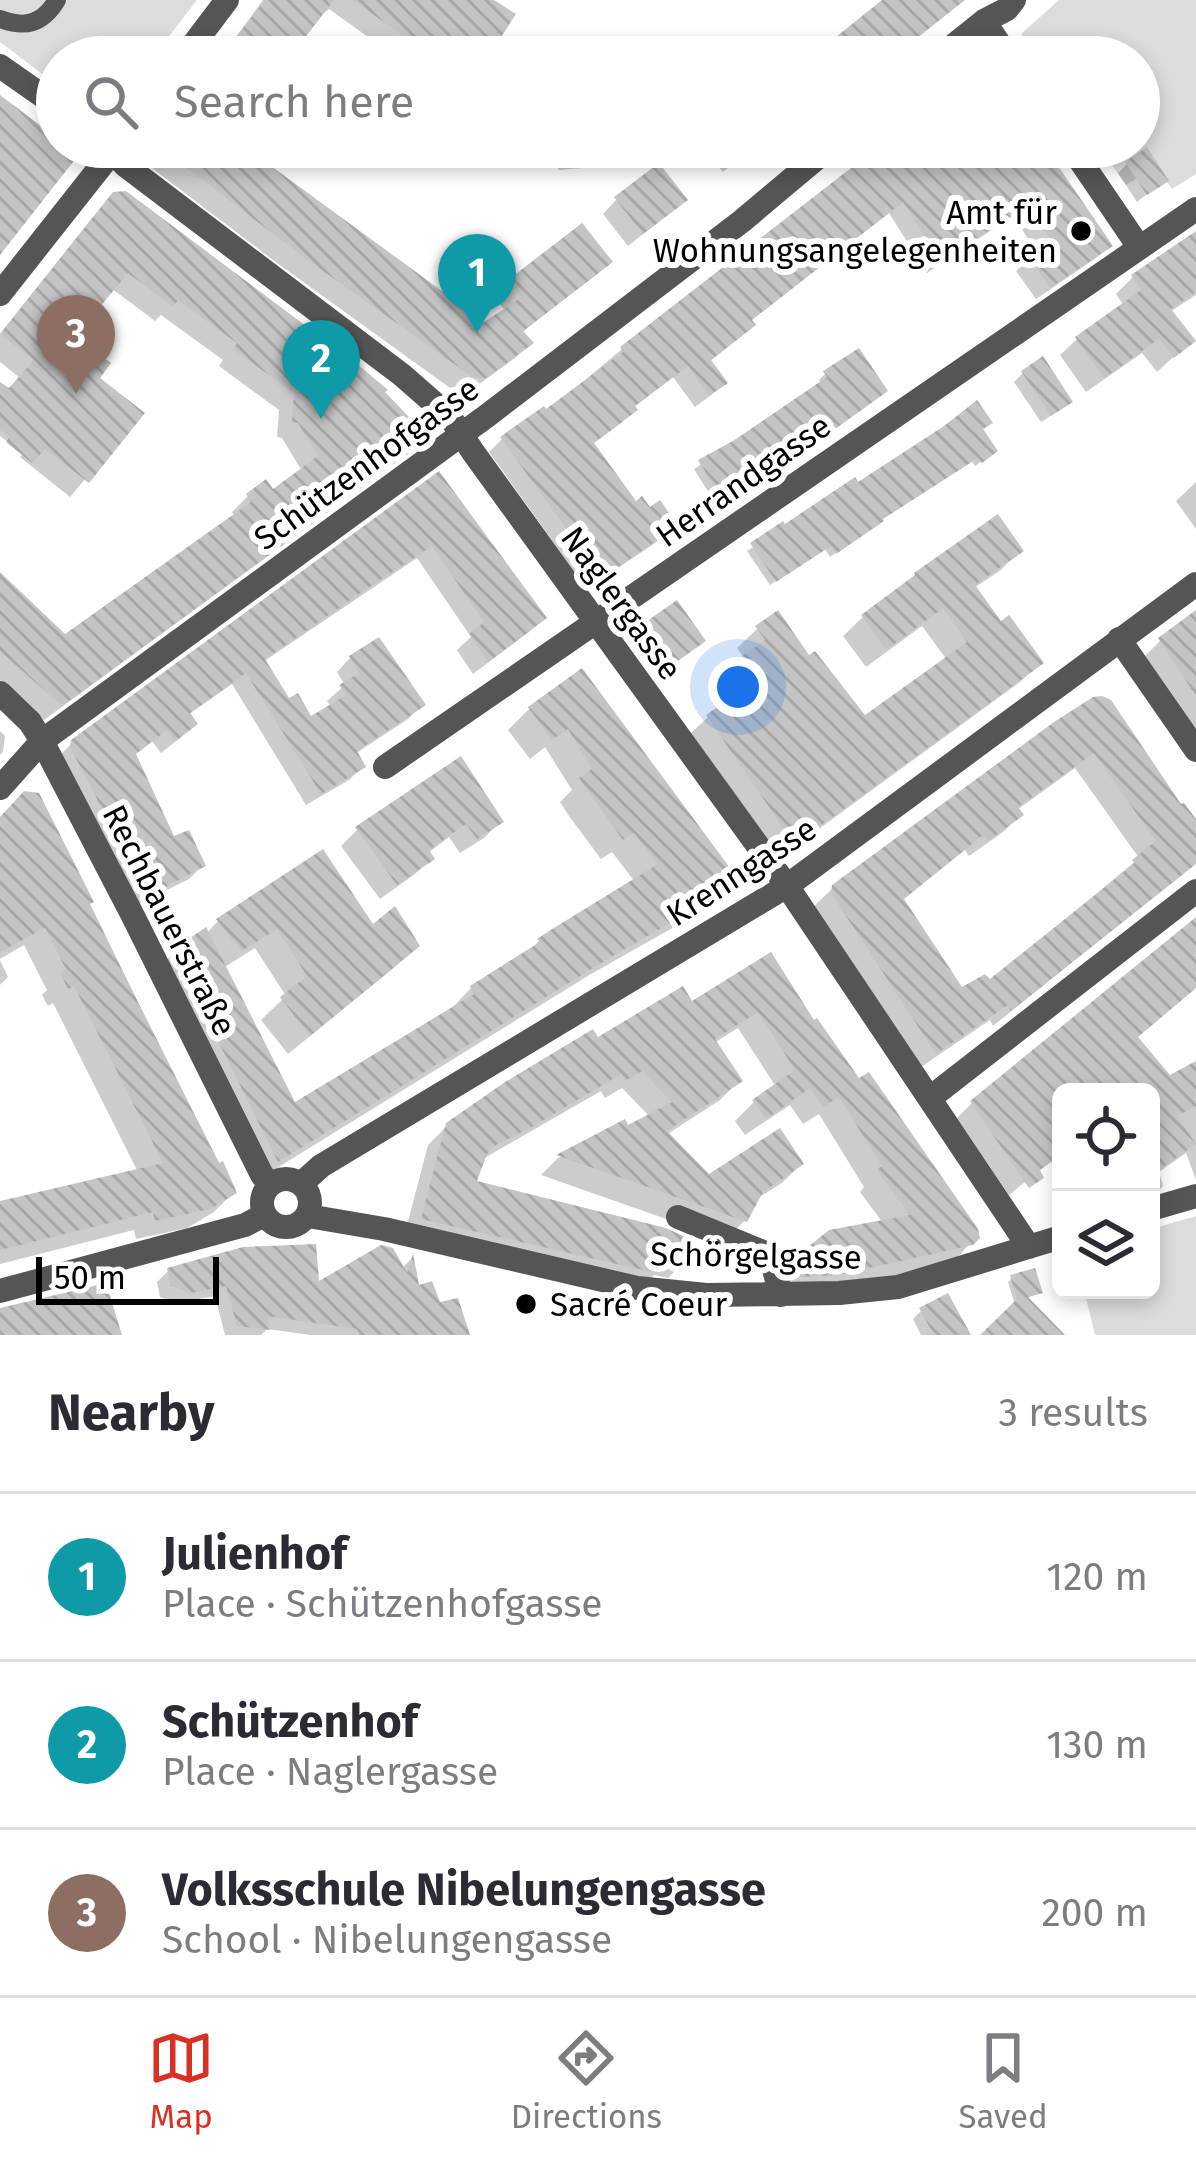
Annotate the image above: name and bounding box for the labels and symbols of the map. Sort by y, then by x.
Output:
place label: Amt für Wohnungsangelegenheiten [653,193,1057,271]
marker: Amt für Wohnungsangelegenheiten [1068,218,1094,244]
pin: 1 [438,234,516,333]
pin: 3 [37,295,115,394]
pin: 2 [282,320,360,419]
street label: Schützenhofgasse [246,369,487,559]
street label: Herrandgasse [648,406,839,556]
street label: Naglergasse [552,519,690,688]
your location [708,657,768,717]
street label: Rechbauerstraße [94,798,245,1043]
street label: Krenngasse [659,809,824,935]
street label: Schörgelgasse [650,1234,862,1278]
scale bar [36,1251,219,1304]
place label: Sacré Coeur [550,1285,727,1325]
marker: Sacré Coeur [513,1291,539,1317]

